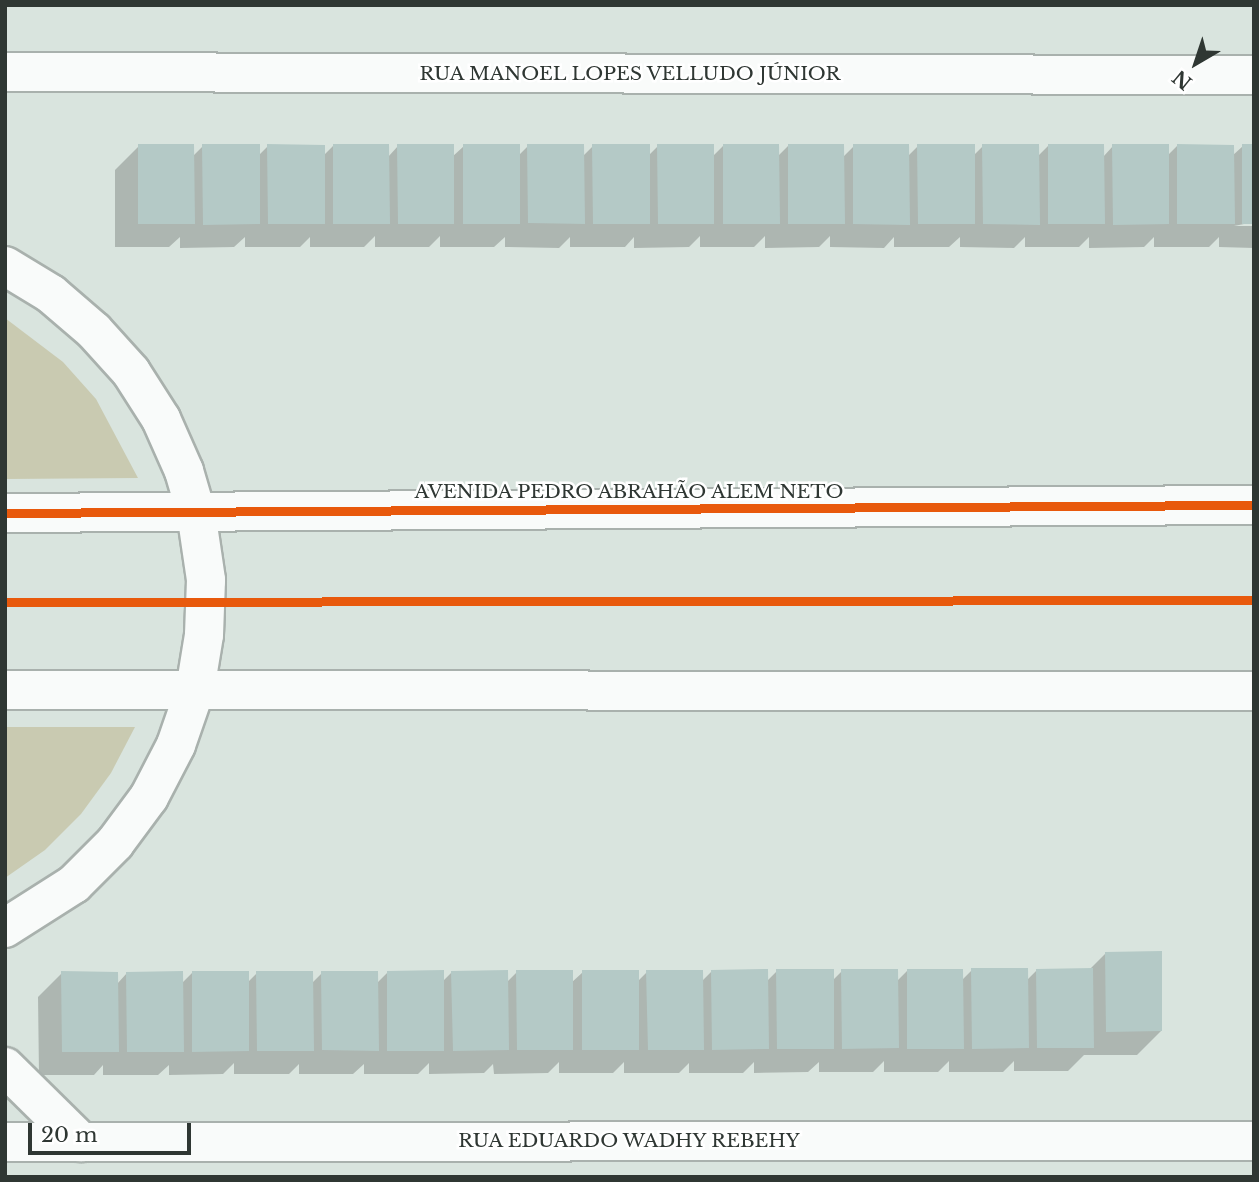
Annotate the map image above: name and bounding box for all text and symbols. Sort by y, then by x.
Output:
north arrow [1161,28,1231,98]
street label: RUA MANOEL LOPES VELLUDO JÚNIOR [418,63,842,85]
text: N [1168,65,1197,94]
street label: AVENIDA PEDRO ABRAHÃO ALEM NETO [413,481,845,503]
scale bar [32,1108,194,1152]
text: 20 m [41,1122,98,1148]
street label: RUA EDUARDO WADHY REBEHY [457,1130,801,1152]

